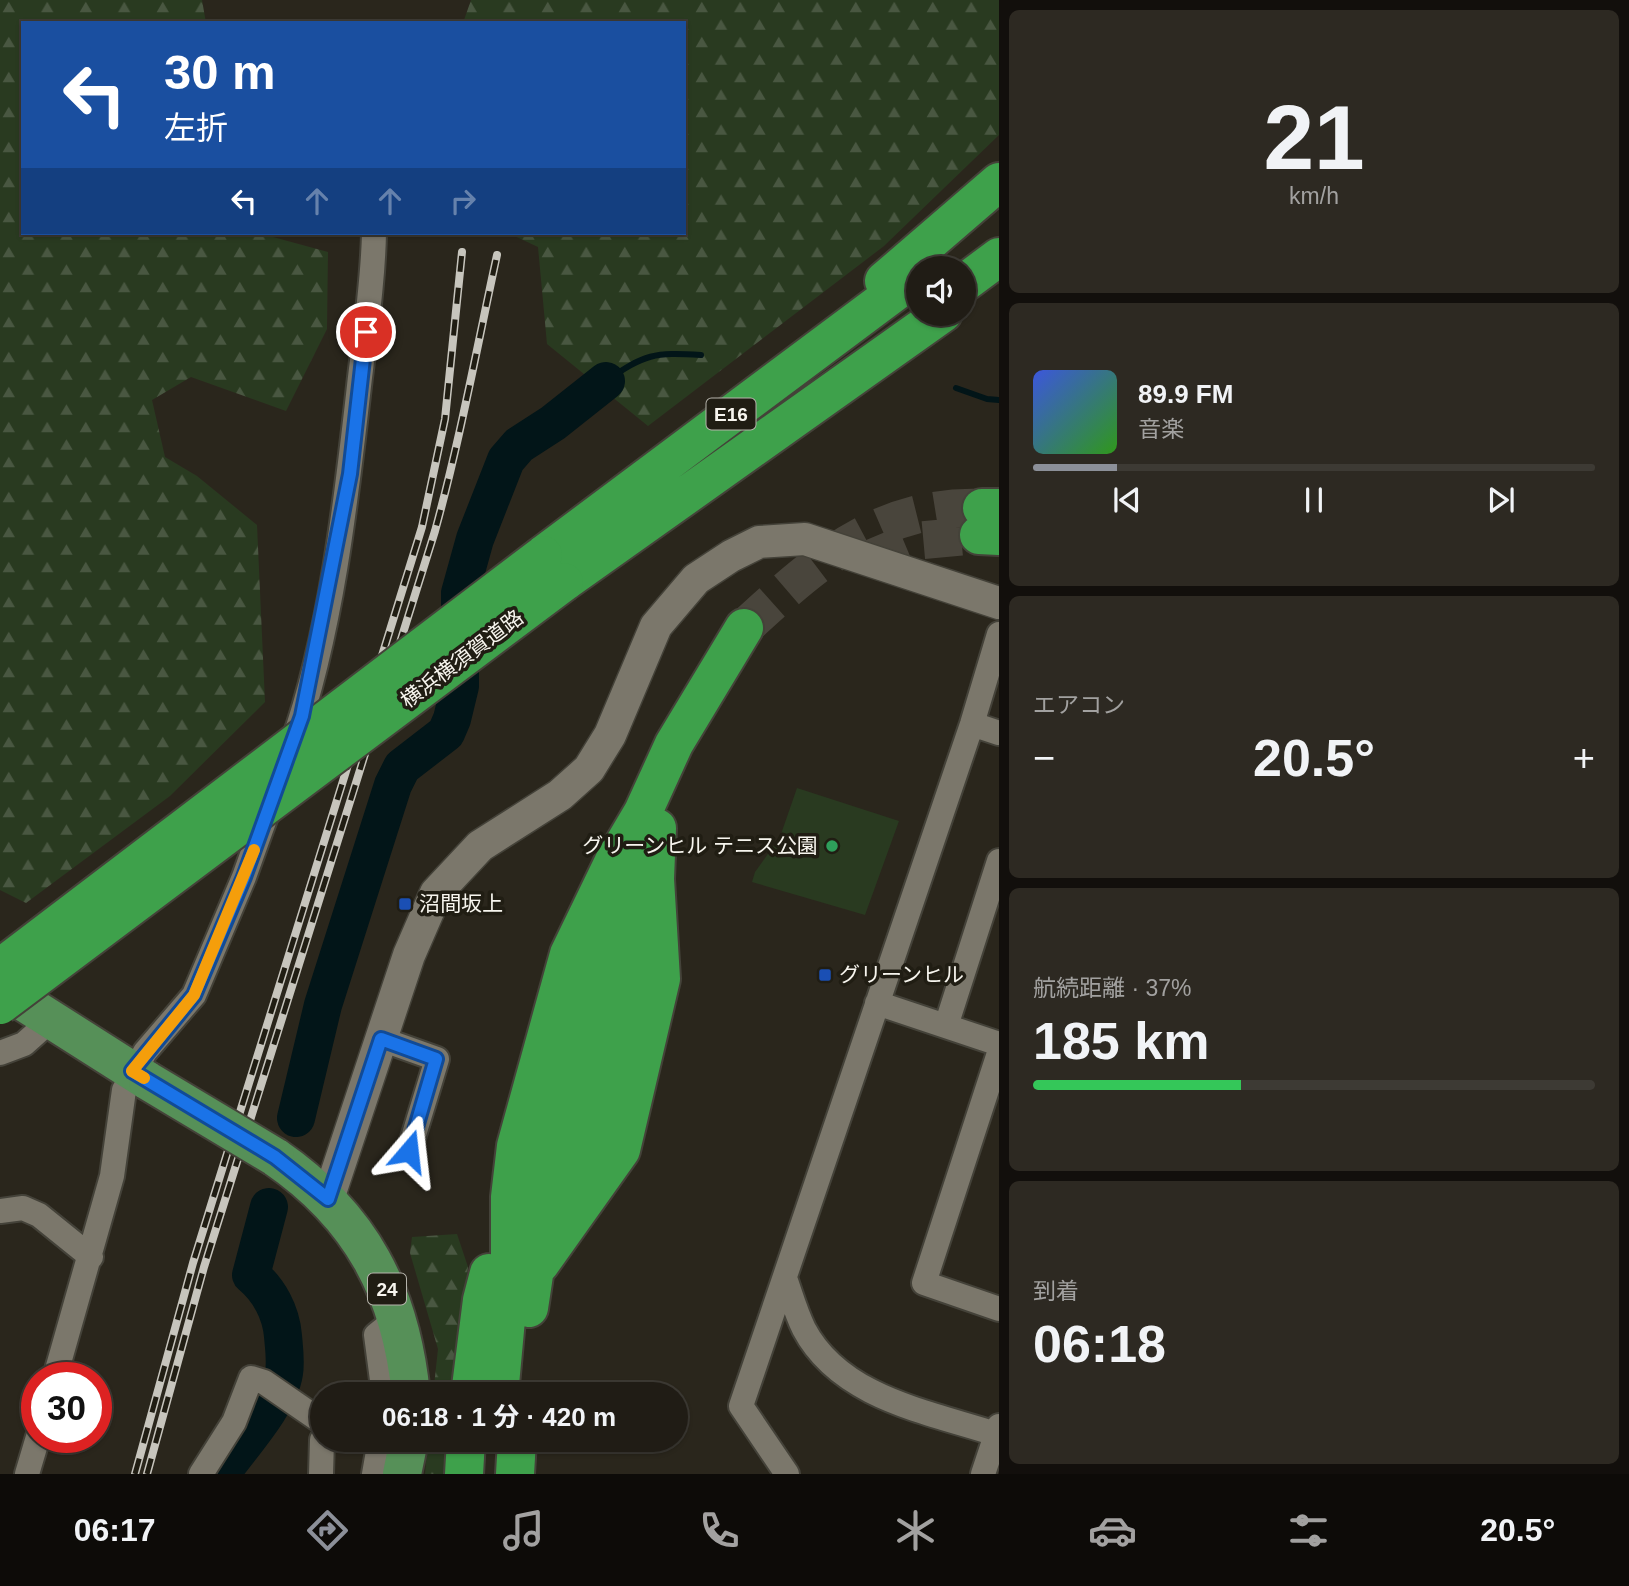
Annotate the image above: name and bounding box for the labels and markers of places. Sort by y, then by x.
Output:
pin [336,302,396,362]
place label: グリーンヒル テニス公園 [582,834,818,857]
marker: グリーンヒル テニス公園 [824,838,840,854]
place label: 沼間坂上 [419,892,503,915]
marker: 沼間坂上 [397,896,413,912]
place label: グリーンヒル [839,963,964,986]
marker: グリーンヒル [817,967,833,983]

